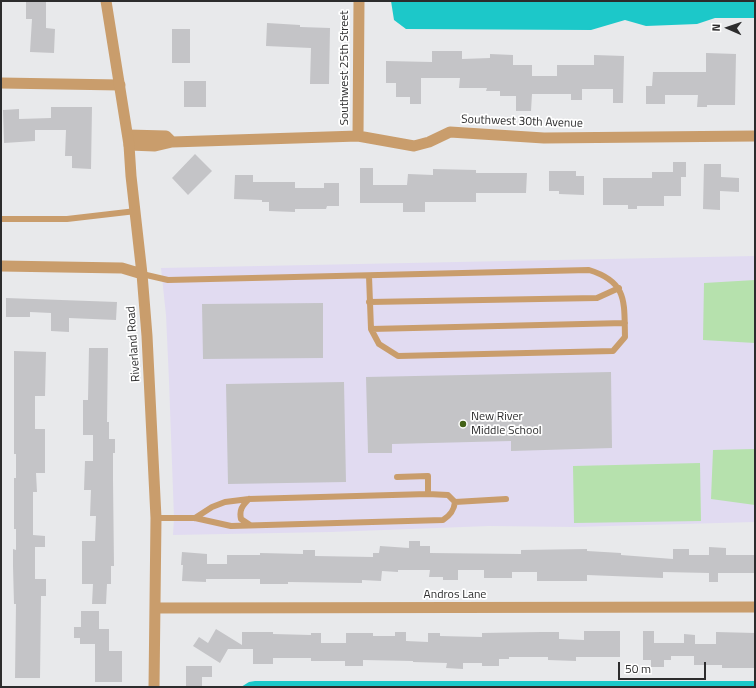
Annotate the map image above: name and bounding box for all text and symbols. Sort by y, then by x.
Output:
north arrow [708,8,748,48]
street label: Southwest 25th Street [338,10,352,126]
text: N [708,23,724,32]
street label: Southwest 30th Avenue [461,113,583,131]
street label: Riverland Road [124,306,144,382]
place label: New River Middle School [471,410,541,438]
marker: New River Middle School [458,419,468,429]
street label: Andros Lane [424,588,486,602]
scale bar [620,654,708,680]
text: 50 m [625,659,651,678]

